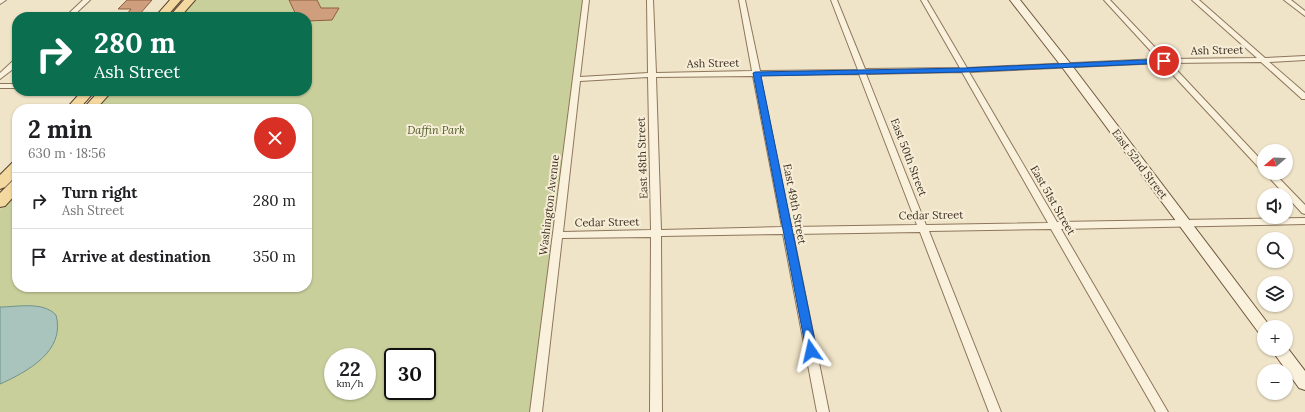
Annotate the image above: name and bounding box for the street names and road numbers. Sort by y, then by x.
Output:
street label: Ash Street [1190,43,1244,57]
street label: Ash Street [686,56,740,70]
street label: East 48th Street [634,116,650,199]
street label: East 50th Street [888,116,931,199]
street label: East 52nd Street [1109,126,1171,202]
street label: Washington Avenue [536,154,562,256]
street label: East 49th Street [780,162,810,246]
street label: East 51st Street [1027,163,1079,238]
street label: Cedar Street [899,207,964,223]
street label: Cedar Street [575,214,640,230]

